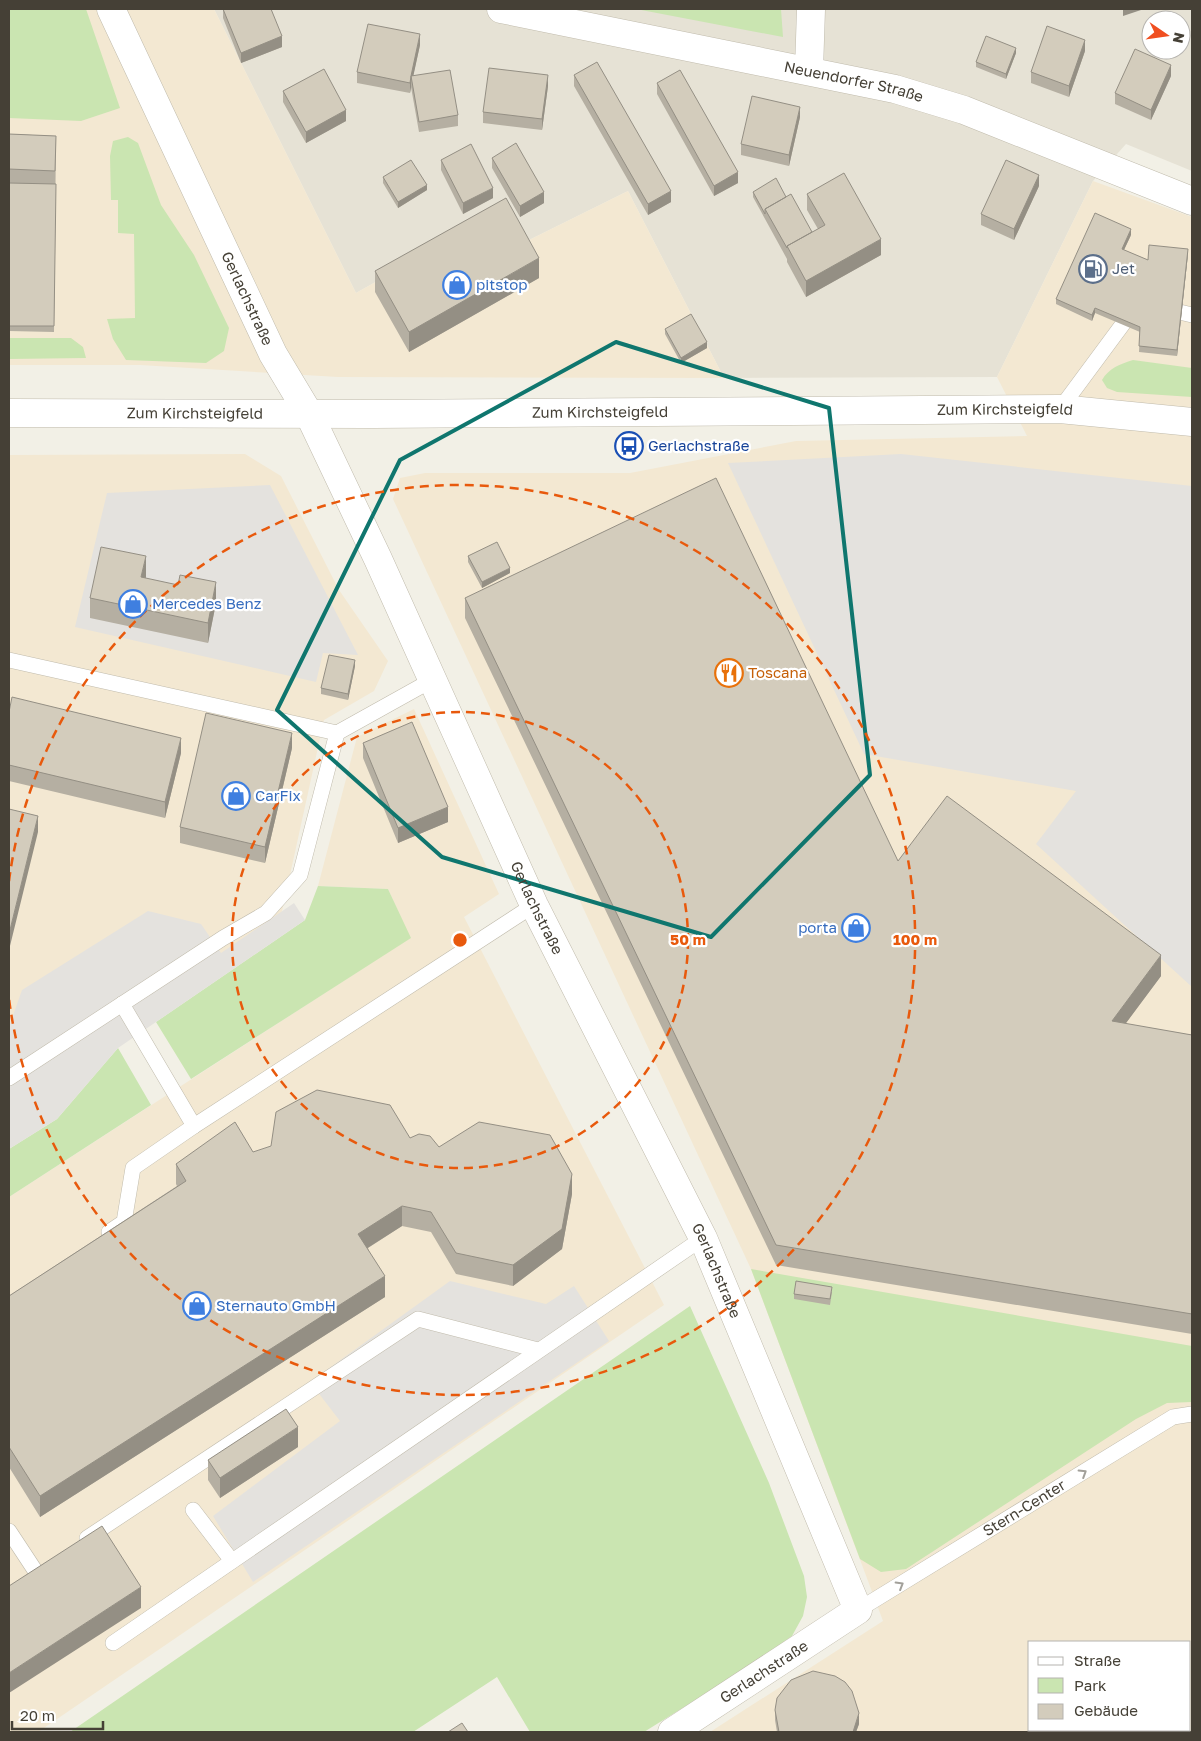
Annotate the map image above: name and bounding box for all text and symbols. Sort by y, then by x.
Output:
north arrow [1141,10,1191,60]
text: N [1170,31,1189,45]
street label: Neuendorfer Straße [783,57,926,105]
street label: Gerlachstraße [218,249,278,348]
fuel station icon: Jet [1078,254,1108,284]
place label: Jet [1112,259,1135,277]
shop icon: pitstop [442,270,472,300]
place label: pitstop [476,275,527,293]
street label: Zum Kirchsteigfeld [937,399,1074,418]
street label: Zum Kirchsteigfeld [532,402,668,421]
street label: Zum Kirchsteigfeld [127,403,263,422]
bus stop icon: Gerlachstraße [614,431,644,461]
place label: Gerlachstraße [648,436,750,454]
shop icon: Mercedes Benz [118,589,148,619]
place label: Mercedes Benz [152,594,262,612]
restaurant icon: Toscana [714,658,744,688]
place label: Toscana [748,663,807,681]
shop icon: CarFix [221,781,251,811]
place label: CarFix [255,786,301,804]
street label: Gerlachstraße [507,858,568,957]
shop icon: porta [841,913,871,943]
place label: porta [798,918,837,936]
text: 50 m [670,930,706,948]
text: 100 m [893,930,937,948]
centre of rings [451,931,469,949]
street label: Gerlachstraße [689,1220,745,1321]
shop icon: Sternauto GmbH [182,1291,212,1321]
place label: Sternauto GmbH [216,1296,336,1314]
one-way arrow [1078,1470,1087,1479]
street label: Stern-Center [979,1475,1068,1539]
one-way arrow [894,1581,903,1591]
street label: Gerlachstraße [716,1636,811,1706]
legend [1028,1641,1191,1731]
text: Straße [1074,1651,1121,1669]
text: Park [1074,1676,1107,1694]
scale bar [12,1698,104,1730]
text: Gebäude [1074,1701,1138,1719]
text: 20 m [20,1706,55,1724]

